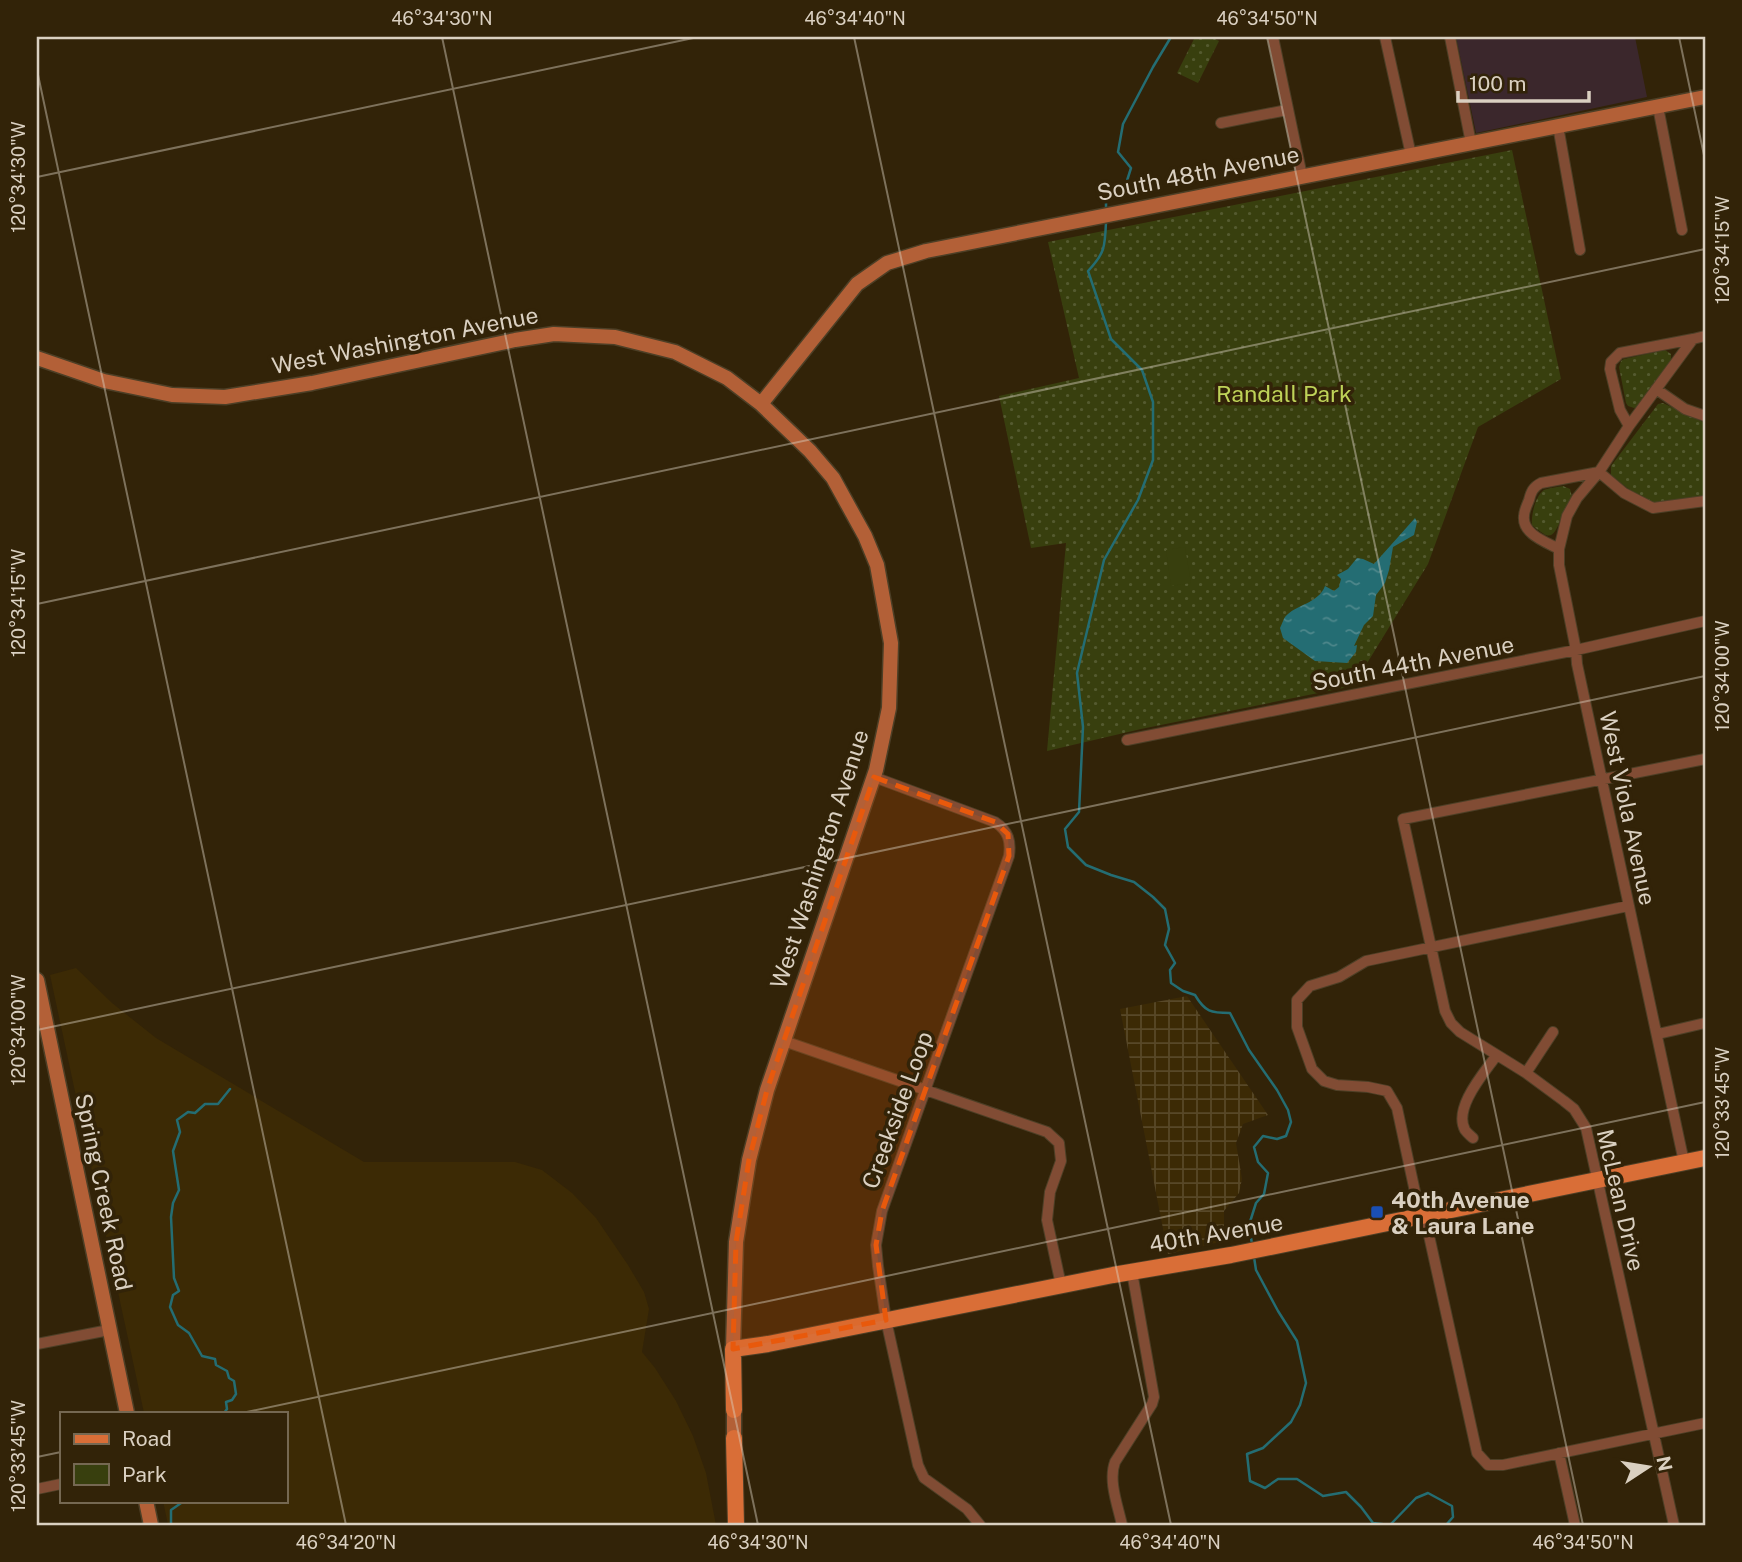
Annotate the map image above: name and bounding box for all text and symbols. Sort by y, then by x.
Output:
text: 46°34'30"N [391,8,493,29]
text: 46°34'40"N [804,8,906,29]
text: 46°34'50"N [1216,8,1318,29]
scale bar [1458,60,1590,104]
text: 100 m [1469,71,1526,96]
text: 120°34'30"W [8,121,29,233]
street label: South 48th Avenue [1094,140,1302,206]
text: 120°34'15"W [1712,196,1733,304]
street label: West Washington Avenue [270,301,540,379]
park label: Randall Park [1216,380,1352,407]
text: 120°34'15"W [8,549,29,657]
text: 120°34'00"W [1712,620,1733,732]
street label: South 44th Avenue [1310,630,1516,696]
street label: West Viola Avenue [1594,709,1662,907]
street label: West Washington Avenue [764,726,874,992]
text: 120°34'00"W [8,974,29,1086]
street label: Creekside Loop [856,1028,938,1192]
text: 120°33'45"W [1712,1047,1733,1159]
street label: Spring Creek Road [70,1091,138,1293]
street label: McLean Drive [1592,1126,1650,1274]
place label: 40th Avenue & Laura Lane [1391,1186,1535,1239]
marker: 40th Avenue & Laura Lane [1369,1204,1385,1220]
street label: 40th Avenue [1147,1208,1285,1258]
text: 120°33'45"W [8,1400,29,1512]
legend [60,1412,287,1502]
text: Road [122,1426,172,1451]
north arrow [1612,1432,1682,1502]
text: N [1652,1454,1677,1473]
text: Park [122,1462,167,1487]
text: 46°34'20"N [296,1532,396,1553]
text: 46°34'30"N [707,1532,809,1553]
text: 46°34'40"N [1119,1532,1221,1553]
text: 46°34'50"N [1532,1532,1634,1553]

